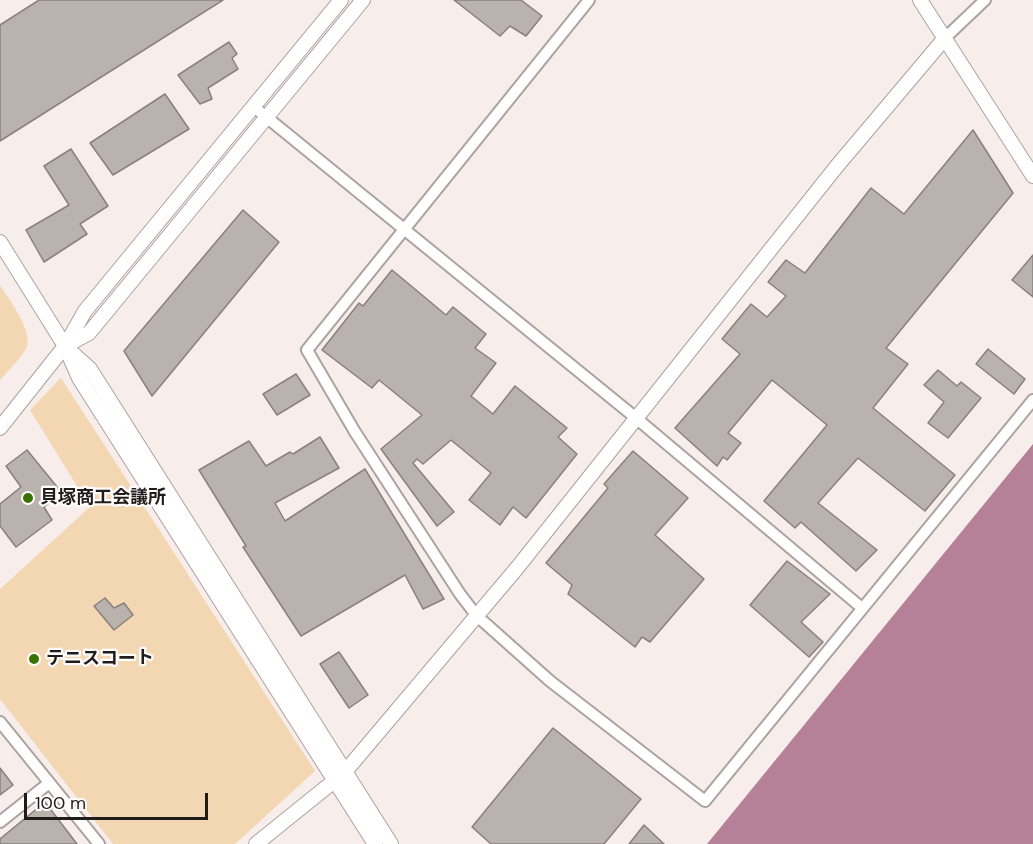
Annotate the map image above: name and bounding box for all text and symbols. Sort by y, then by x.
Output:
place label: 貝塚商工会議所 [40,487,166,509]
marker: 貝塚商工会議所 [21,491,35,505]
place label: テニスコート [46,648,154,670]
marker: テニスコート [27,652,41,666]
scale bar [27,781,212,819]
text: 100 m [35,791,86,815]

